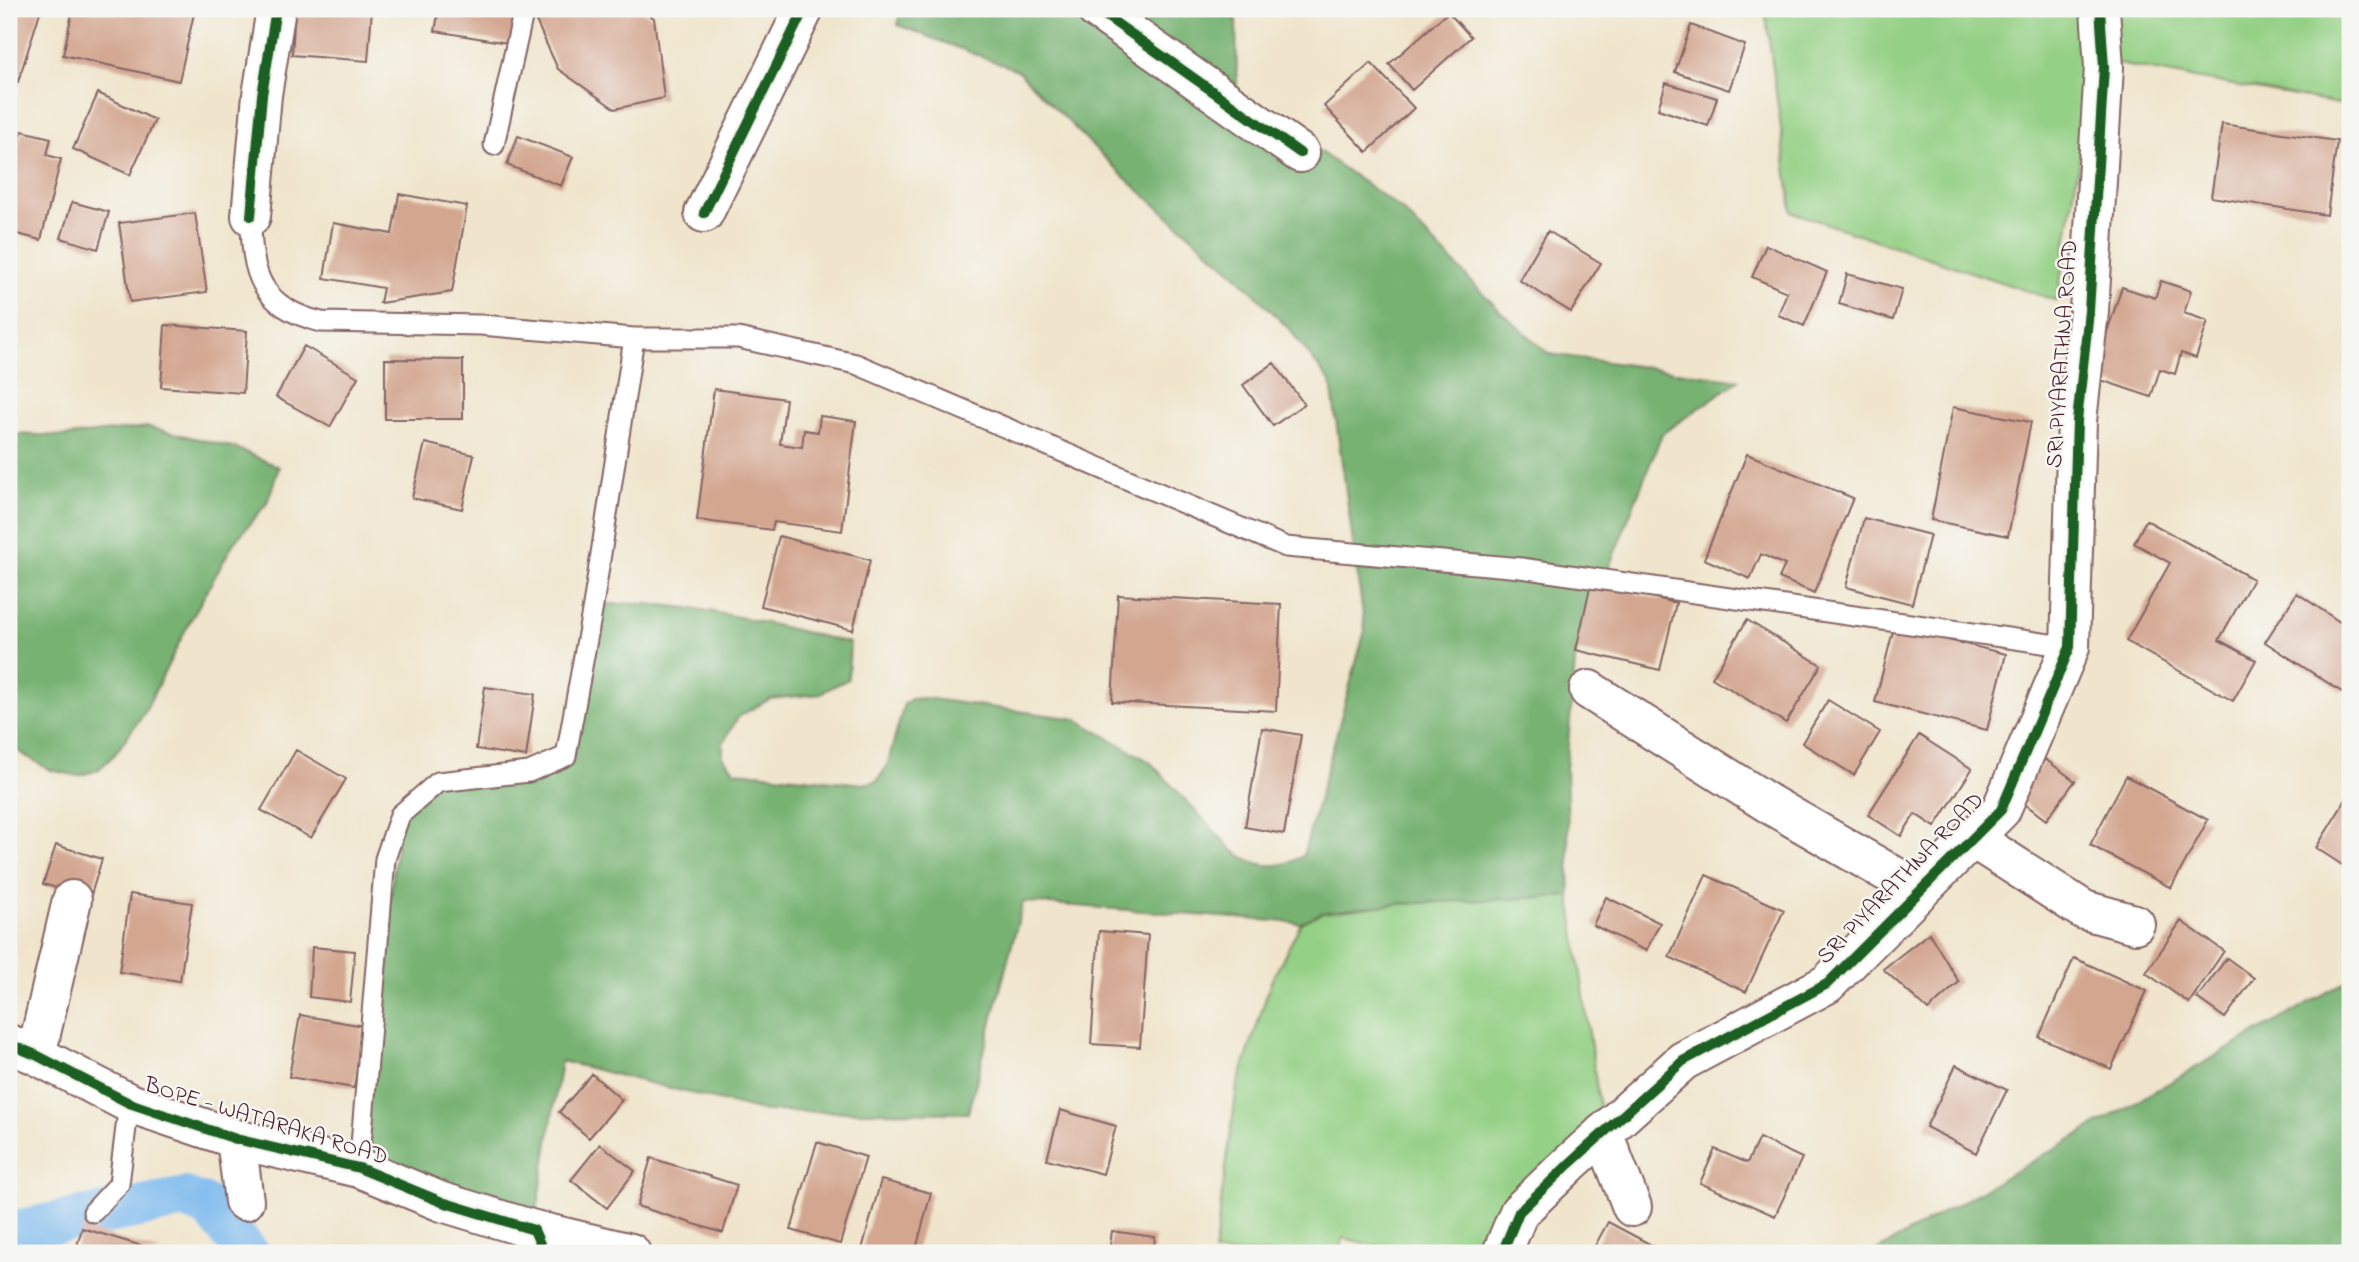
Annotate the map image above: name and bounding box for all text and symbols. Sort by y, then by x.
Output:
street label: SRI PIYARATHNA ROAD [2039,239,2087,469]
street label: SRI PIYARATHNA ROAD [1810,785,1992,973]
street label: BOPE - WATARAKA ROAD [139,1069,392,1175]

